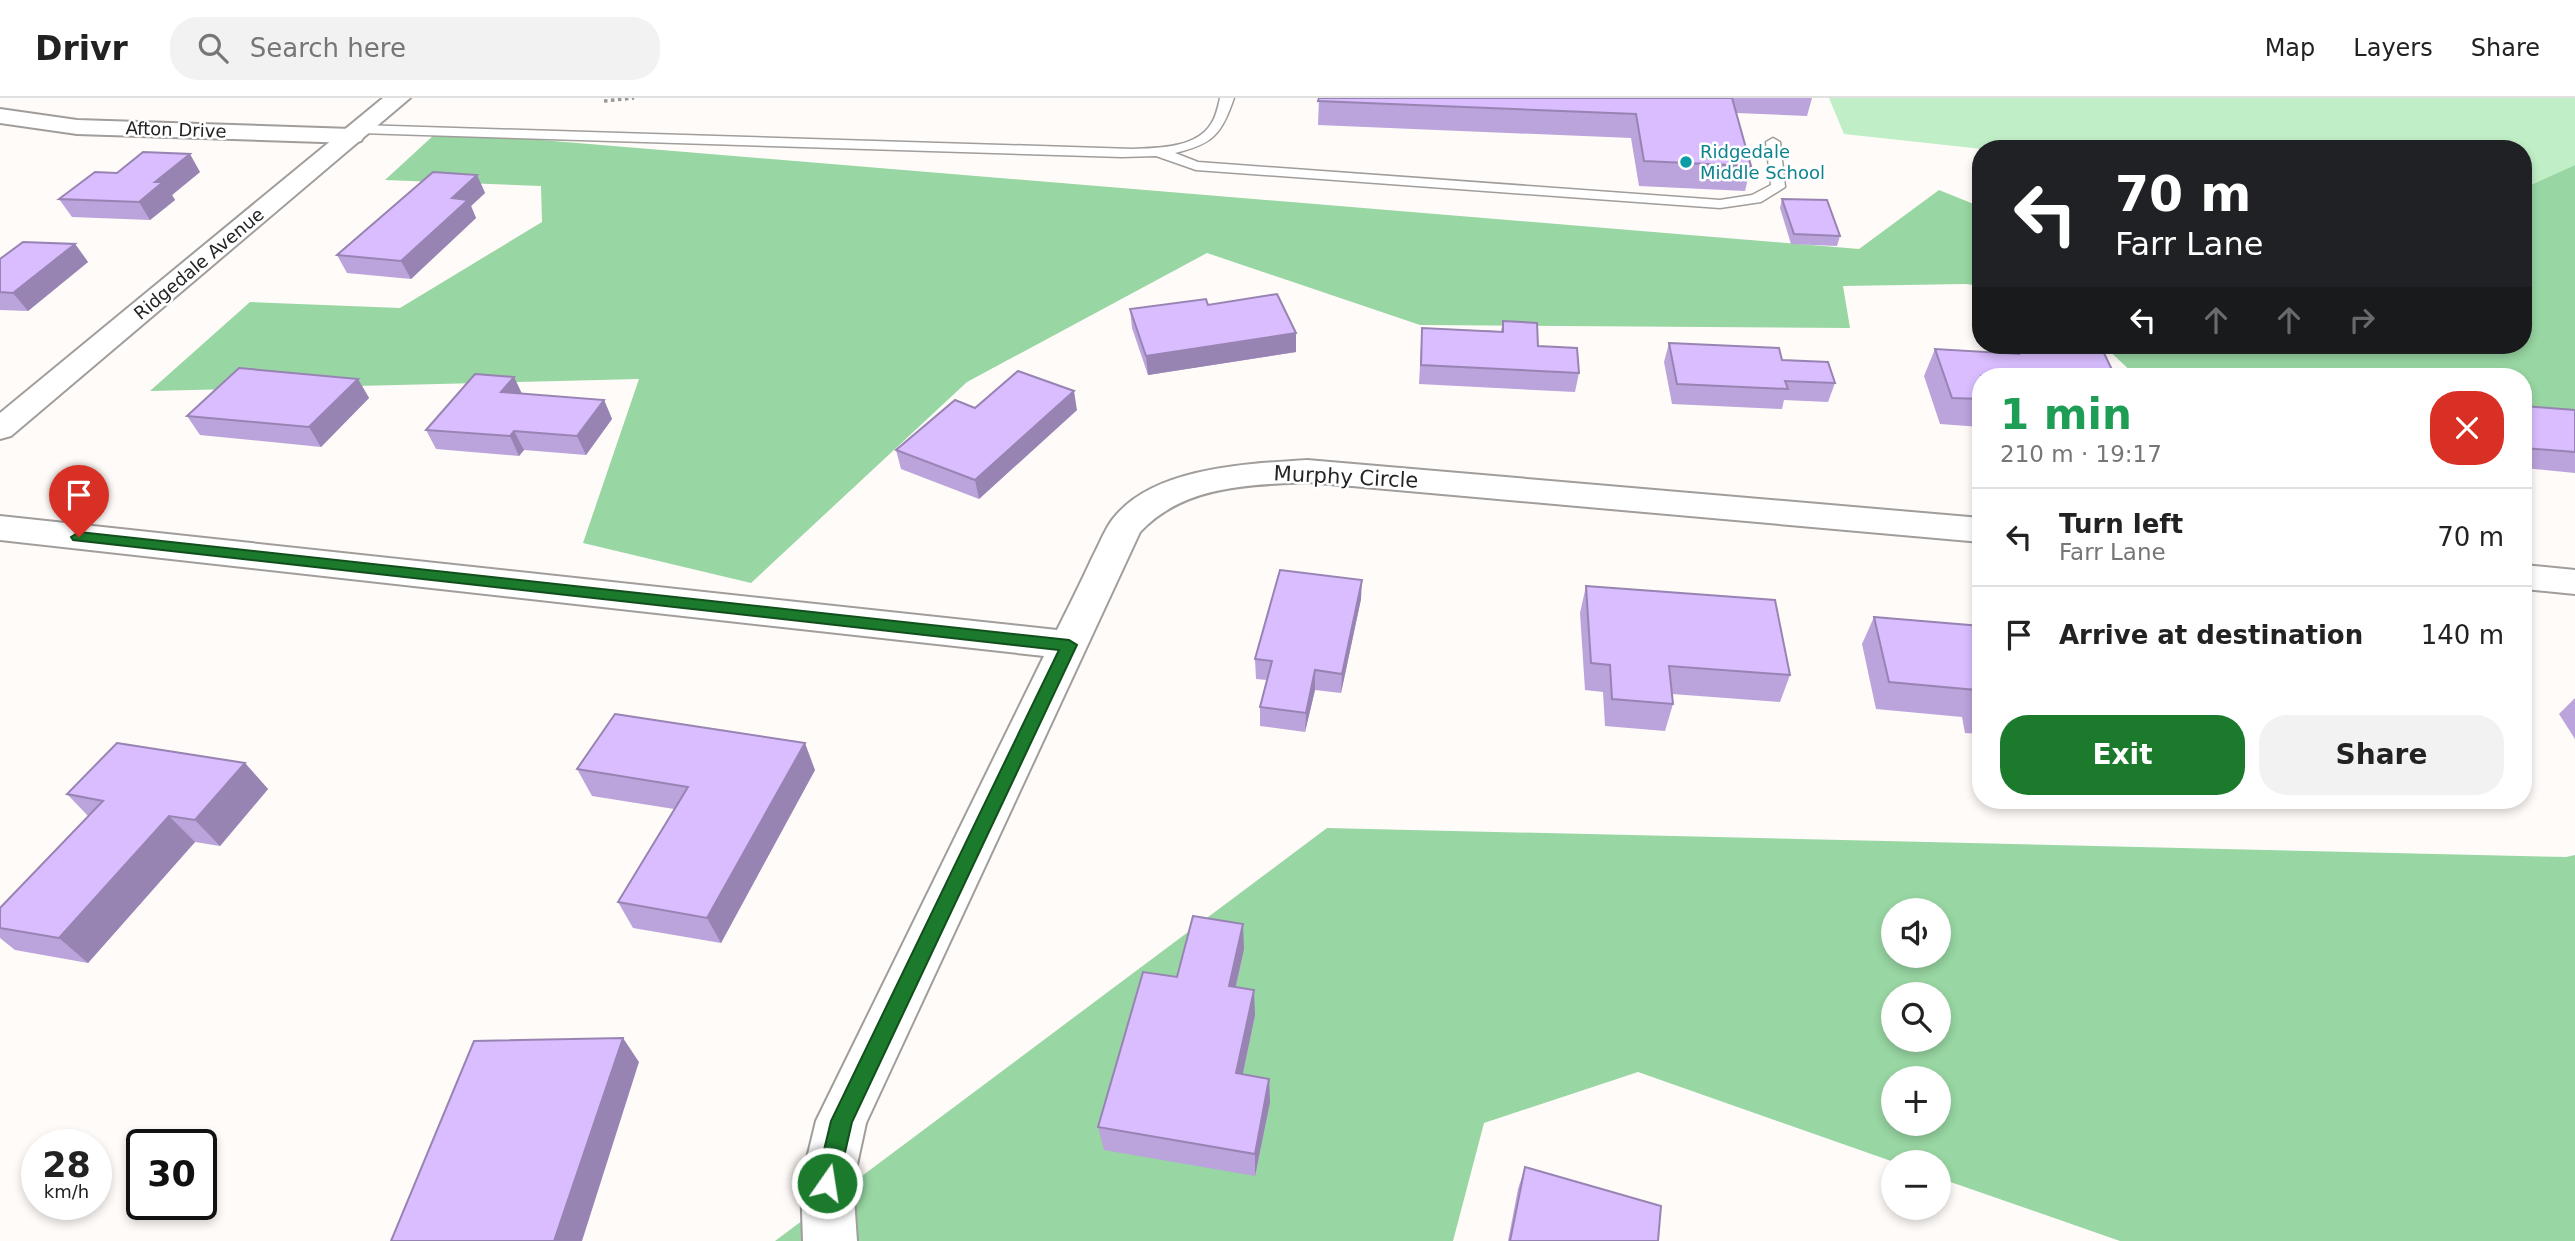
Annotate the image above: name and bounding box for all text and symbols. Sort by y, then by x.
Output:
search box [170,17,660,80]
text: Drivr [35,29,128,68]
icon: search [194,29,232,67]
text: Search here [250,33,406,63]
text: Map [2265,34,2315,62]
text: Layers [2353,34,2433,62]
text: Share [2471,34,2540,62]
street label: Afton Drive [125,117,227,142]
place label: Ridgedale Middle School [1700,141,1825,183]
marker: Ridgedale Middle School [1678,154,1694,170]
text: 70 m [2115,166,2251,223]
icon: left [2000,168,2091,259]
street label: Ridgedale Avenue [130,203,268,324]
text: Farr Lane [2115,225,2263,263]
icon: left [2124,301,2162,339]
icon: ahead [2197,301,2235,339]
icon: ahead [2270,301,2308,339]
icon: right [2343,301,2381,339]
text: 1 min [2000,390,2132,439]
button: close [2430,391,2504,465]
text: 210 m · 19:17 [2000,441,2162,467]
street label: Murphy Circle [1273,461,1419,493]
pin [49,465,109,537]
icon: arrive [60,476,98,514]
text: Turn left [2059,509,2183,539]
icon: left [2000,518,2038,556]
text: 70 m [2437,522,2504,552]
text: Farr Lane [2059,539,2166,565]
icon: arrive [2000,616,2038,654]
text: Arrive at destination [2059,620,2363,650]
text: 140 m [2421,620,2504,650]
button: Exit [2000,715,2245,795]
button: Share [2259,715,2504,795]
map controls [1881,898,1951,1220]
button: sound [1881,898,1951,968]
button: search [1881,982,1951,1052]
button: + [1881,1066,1951,1136]
speed limit sign: 30 [126,1129,217,1220]
text: 28 [42,1145,91,1185]
position arrow [790,1146,864,1220]
button: − [1881,1150,1951,1220]
text: km/h [44,1181,89,1202]

